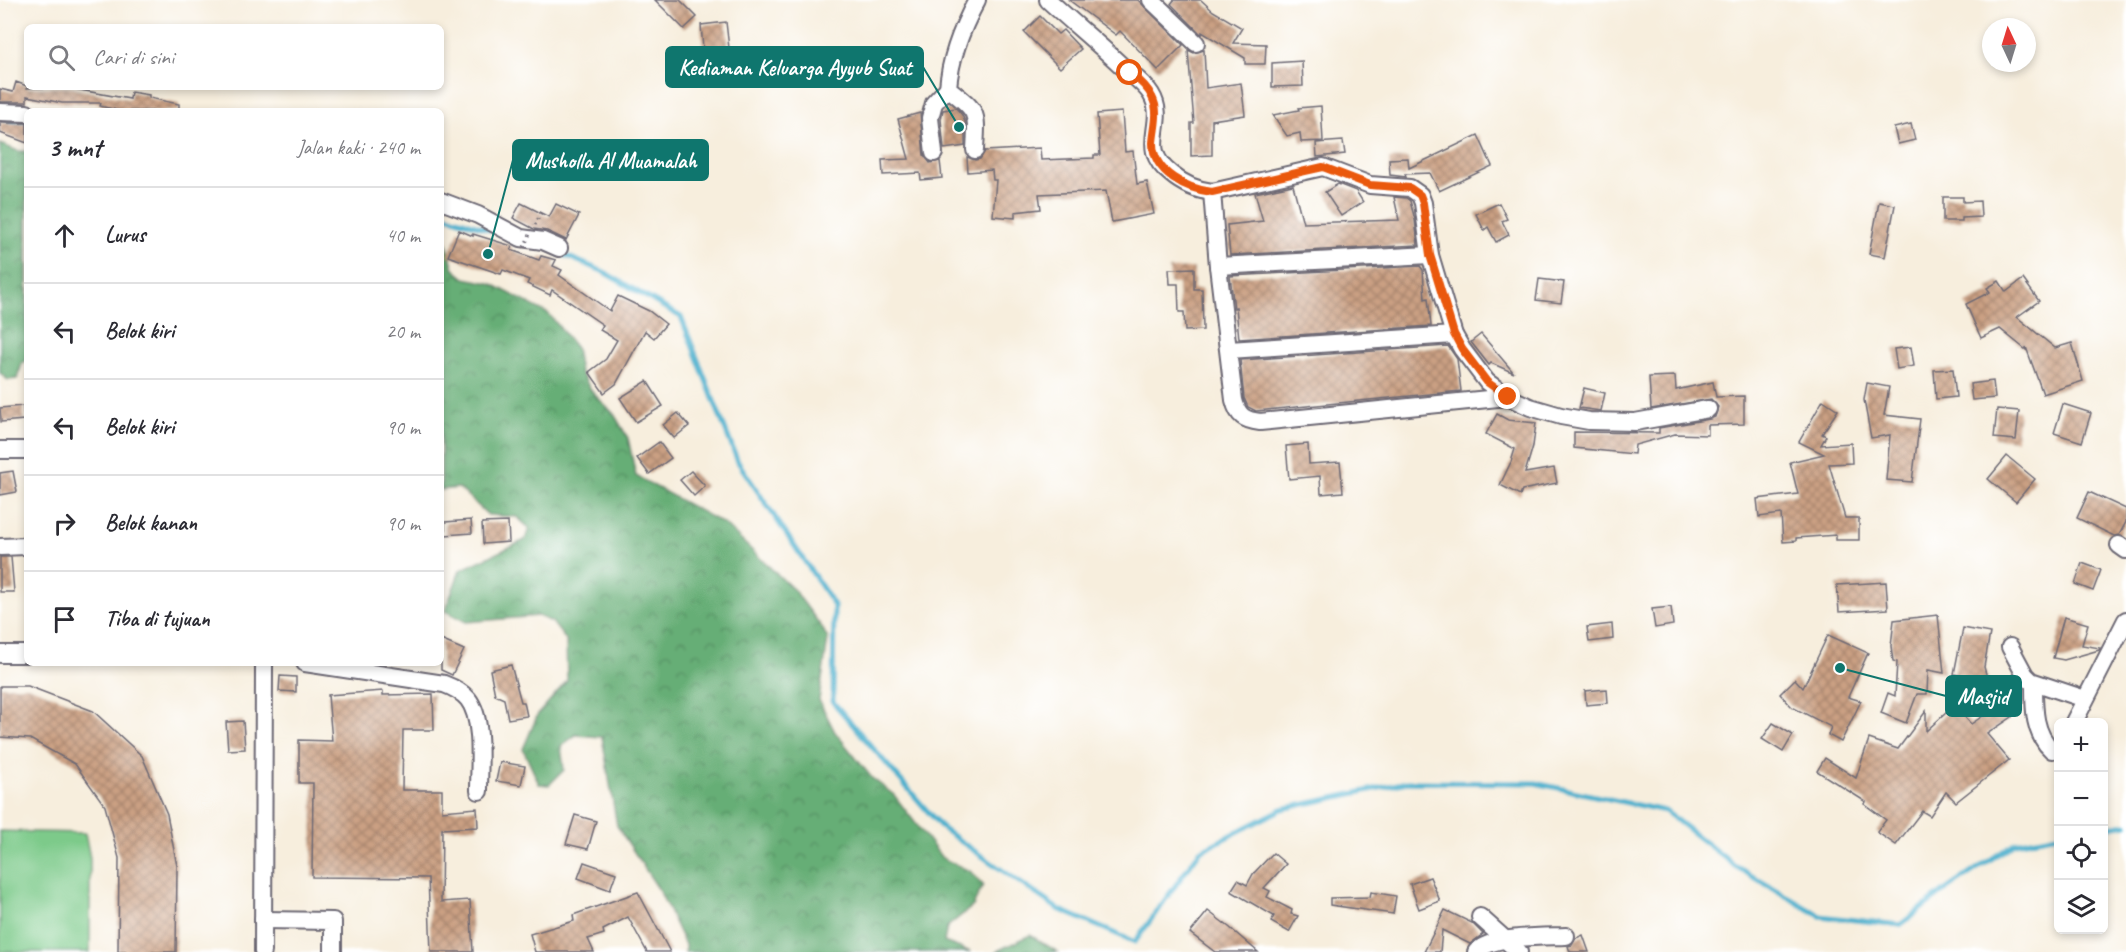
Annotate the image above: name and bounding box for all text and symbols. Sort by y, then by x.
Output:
north arrow [1982,18,2036,72]
search box [24,24,444,90]
icon: search [45,41,78,74]
text: Cari di sini [93,43,174,71]
callout: Kediaman Keluarga Ayyub Suat [666,47,923,87]
text: Kediaman Keluarga Ayyub Suat [679,54,914,82]
route start [1116,59,1142,85]
text: 3 mnt [48,131,101,164]
text: Jalan kaki · 240 m [297,135,420,160]
callout: Musholla Al Muamalah [513,140,708,180]
text: Musholla Al Muamalah [525,147,697,175]
icon: ahead [48,219,81,252]
text: Lurus [105,221,145,249]
text: 40 m [386,223,420,248]
icon: left [48,315,81,348]
text: Belok kiri [105,317,174,345]
text: 20 m [386,319,420,344]
route end [1494,383,1520,409]
icon: left [48,411,81,444]
text: Belok kiri [105,413,174,441]
text: 90 m [386,415,420,440]
icon: right [48,507,81,540]
text: Belok kanan [105,509,197,537]
text: 90 m [386,511,420,536]
icon: arrive [48,603,81,636]
text: Tiba di tujuan [105,605,210,633]
callout: Masjid [1946,676,2021,716]
text: Masjid [1957,683,2013,711]
map controls [2054,718,2108,934]
button: + [2054,718,2108,772]
button: − [2054,772,2108,826]
button: locate [2054,826,2108,880]
button: layers [2054,880,2108,934]

